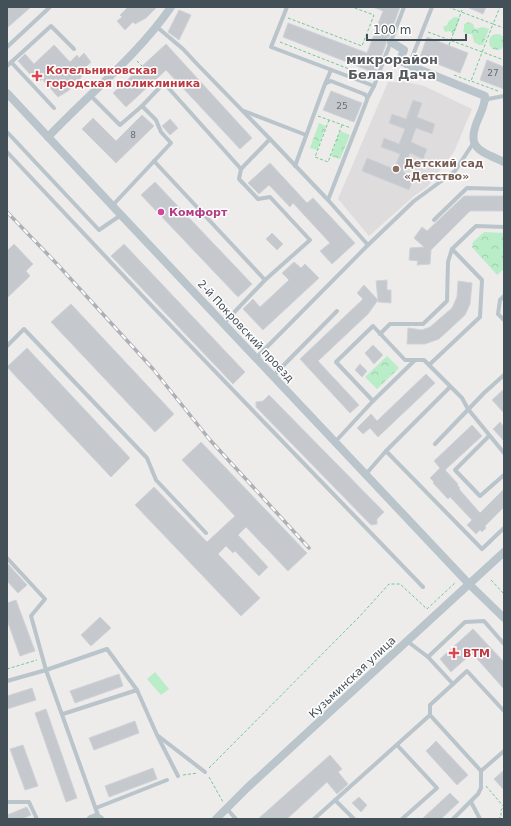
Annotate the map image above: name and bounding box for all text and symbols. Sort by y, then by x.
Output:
scale bar [367,16,466,42]
text: 100 m [373,23,411,37]
district label: микрорайон Белая Дача [346,52,438,82]
place label: Котельниковская городская поликлиника [46,64,200,90]
house number: 27 [487,68,499,78]
marker: Котельниковская городская поликлиника [31,70,43,82]
house number: 25 [336,101,348,111]
house number: 8 [130,130,136,140]
place label: Детский сад «Детство» [404,157,484,183]
marker: Детский сад «Детство» [391,164,401,174]
place label: Комфорт [169,206,228,219]
marker: Комфорт [156,207,166,217]
street label: 2-й Покровский проезд [195,278,297,385]
street label: Кузьминская улица [306,634,398,721]
marker: ВТМ [448,647,460,659]
place label: ВТМ [463,647,490,660]

